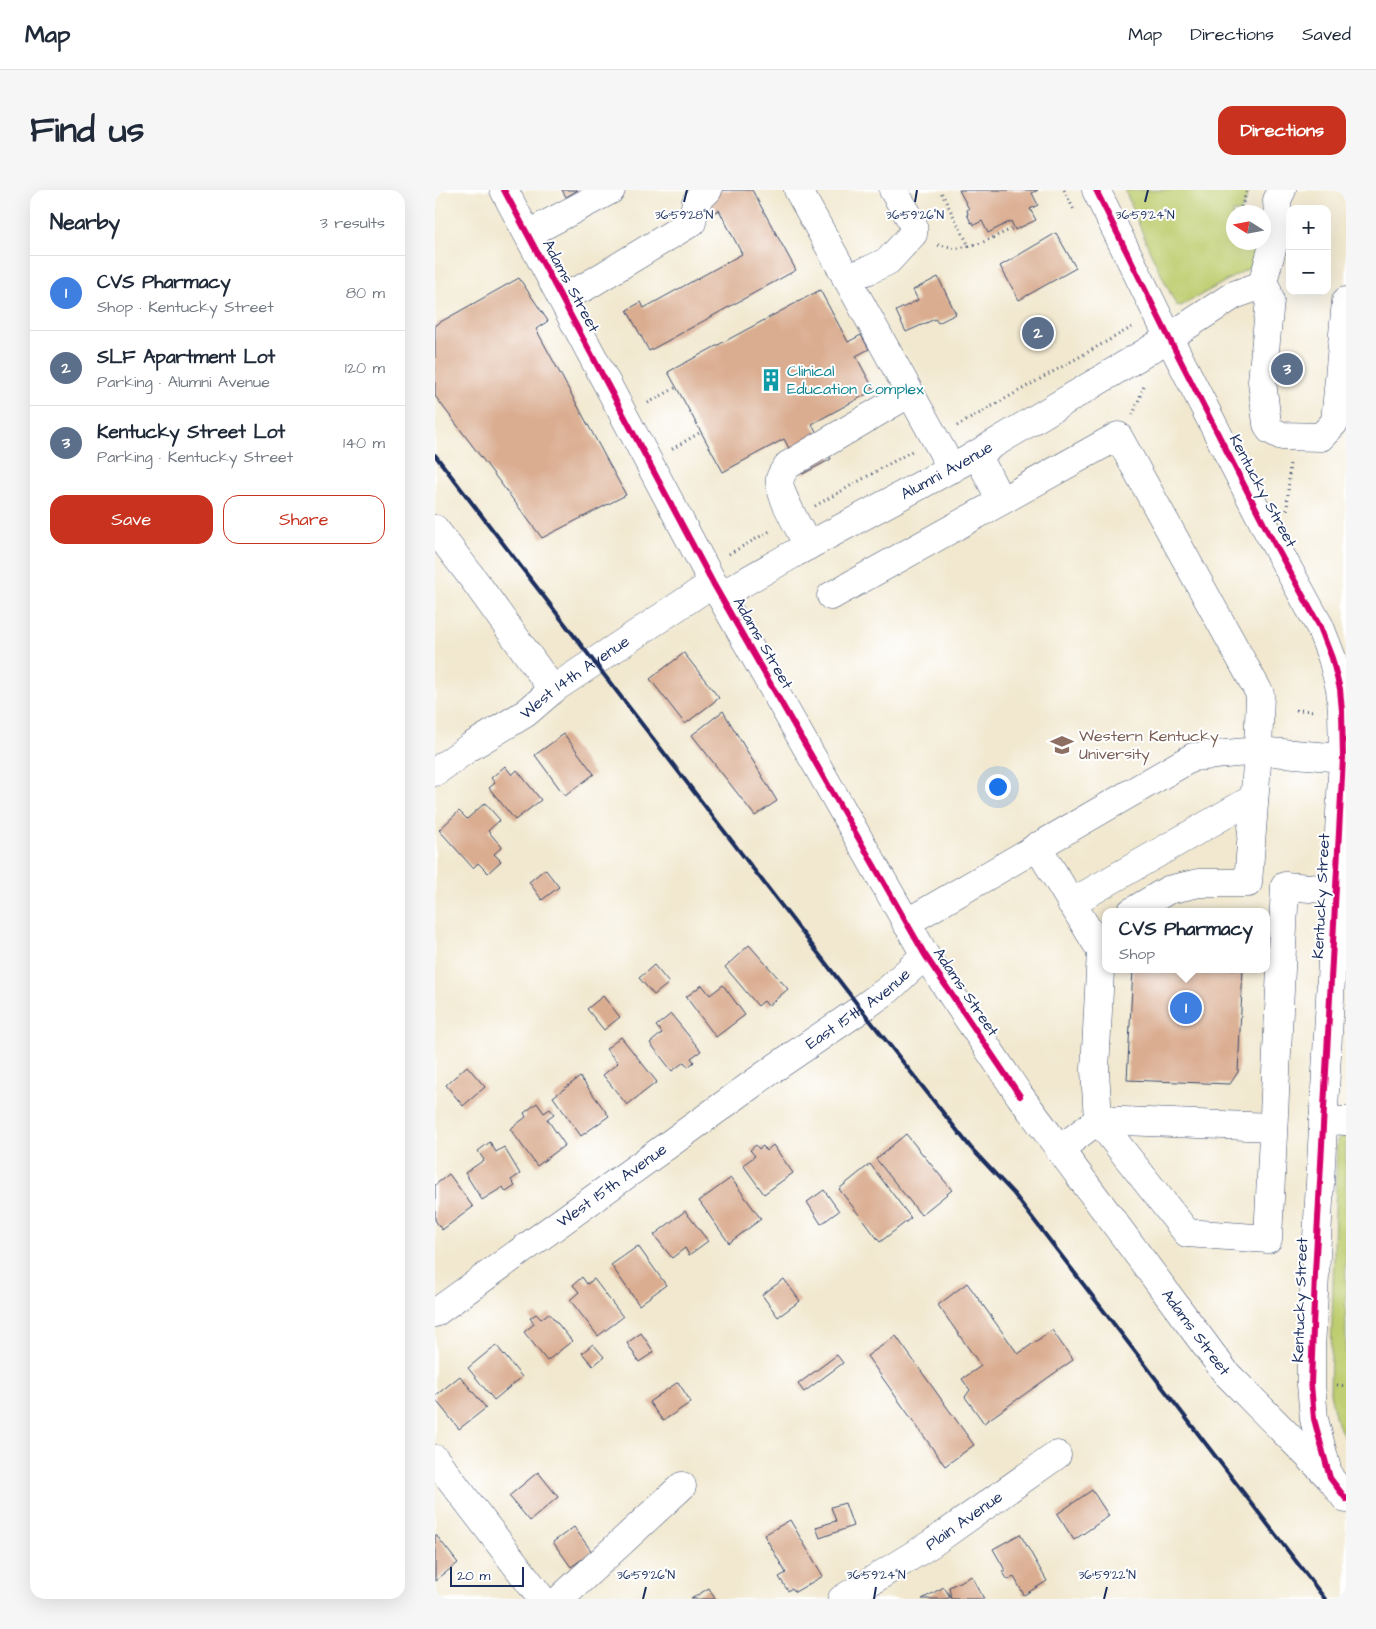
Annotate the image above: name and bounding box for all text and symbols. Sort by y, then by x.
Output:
text: Map [25,18,70,52]
text: Map [1128,22,1162,47]
text: Directions [1190,22,1274,47]
text: Saved [1302,22,1351,47]
text: Find us [30,106,144,155]
button: Directions [1218,106,1346,155]
north arrow [1226,205,1271,250]
map controls [1286,205,1331,295]
button: + [1286,205,1331,250]
text: 36°59'28"N [655,207,714,224]
text: 36°59'26"N [886,207,945,224]
text: 36°59'24"N [1116,207,1175,224]
text: Nearby [50,208,120,237]
text: 3 results [320,212,385,234]
street label: Adams Street [537,235,605,337]
button: − [1286,250,1331,295]
text: CVS Pharmacy [97,269,231,296]
text: 1 [65,282,67,304]
text: 80 m [346,282,385,304]
text: Shop · Kentucky Street [97,296,274,318]
pin: 2 [1022,314,1054,352]
text: SLF Apartment Lot [97,344,275,371]
pin: 3 [1271,350,1303,388]
text: 2 [61,357,71,379]
text: 120 m [345,357,385,379]
place label: Clinical Education Complex [787,360,924,400]
building icon: Clinical Education Complex [758,367,784,393]
text: Parking · Alumni Avenue [97,371,270,393]
text: Kentucky Street Lot [97,419,285,446]
street label: Kentucky Street [1223,430,1302,552]
text: 3 [62,432,70,454]
text: 140 m [343,432,385,454]
street label: Alumni Avenue [897,436,997,505]
text: Parking · Kentucky Street [97,446,293,468]
button: Save [50,495,213,544]
button: Share [223,495,385,544]
street label: Adams Street [728,593,799,693]
street label: West 14th Avenue [515,630,634,724]
place label: Western Kentucky University [1079,725,1219,766]
school or university icon: Western Kentucky University [1049,732,1075,758]
your location [985,774,1011,800]
street label: Kentucky Street [1307,832,1336,959]
popup [1102,908,1270,973]
text: CVS Pharmacy [1119,916,1253,943]
street label: Adams Street [928,943,1004,1041]
text: Shop [1119,943,1155,965]
street label: East 15th Avenue [801,963,915,1055]
pin: 1 [1170,989,1202,1027]
street label: West 15th Avenue [552,1138,672,1233]
street label: Kentucky Street [1287,1236,1314,1363]
street label: Adams Street [1156,1285,1236,1381]
street label: Plain Avenue [921,1486,1007,1556]
scale bar [450,1564,524,1587]
text: 20 m [457,1566,490,1586]
text: 36°59'26"N [617,1567,676,1584]
text: 36°59'24"N [847,1567,906,1584]
text: 36°59'22"N [1078,1567,1136,1584]

